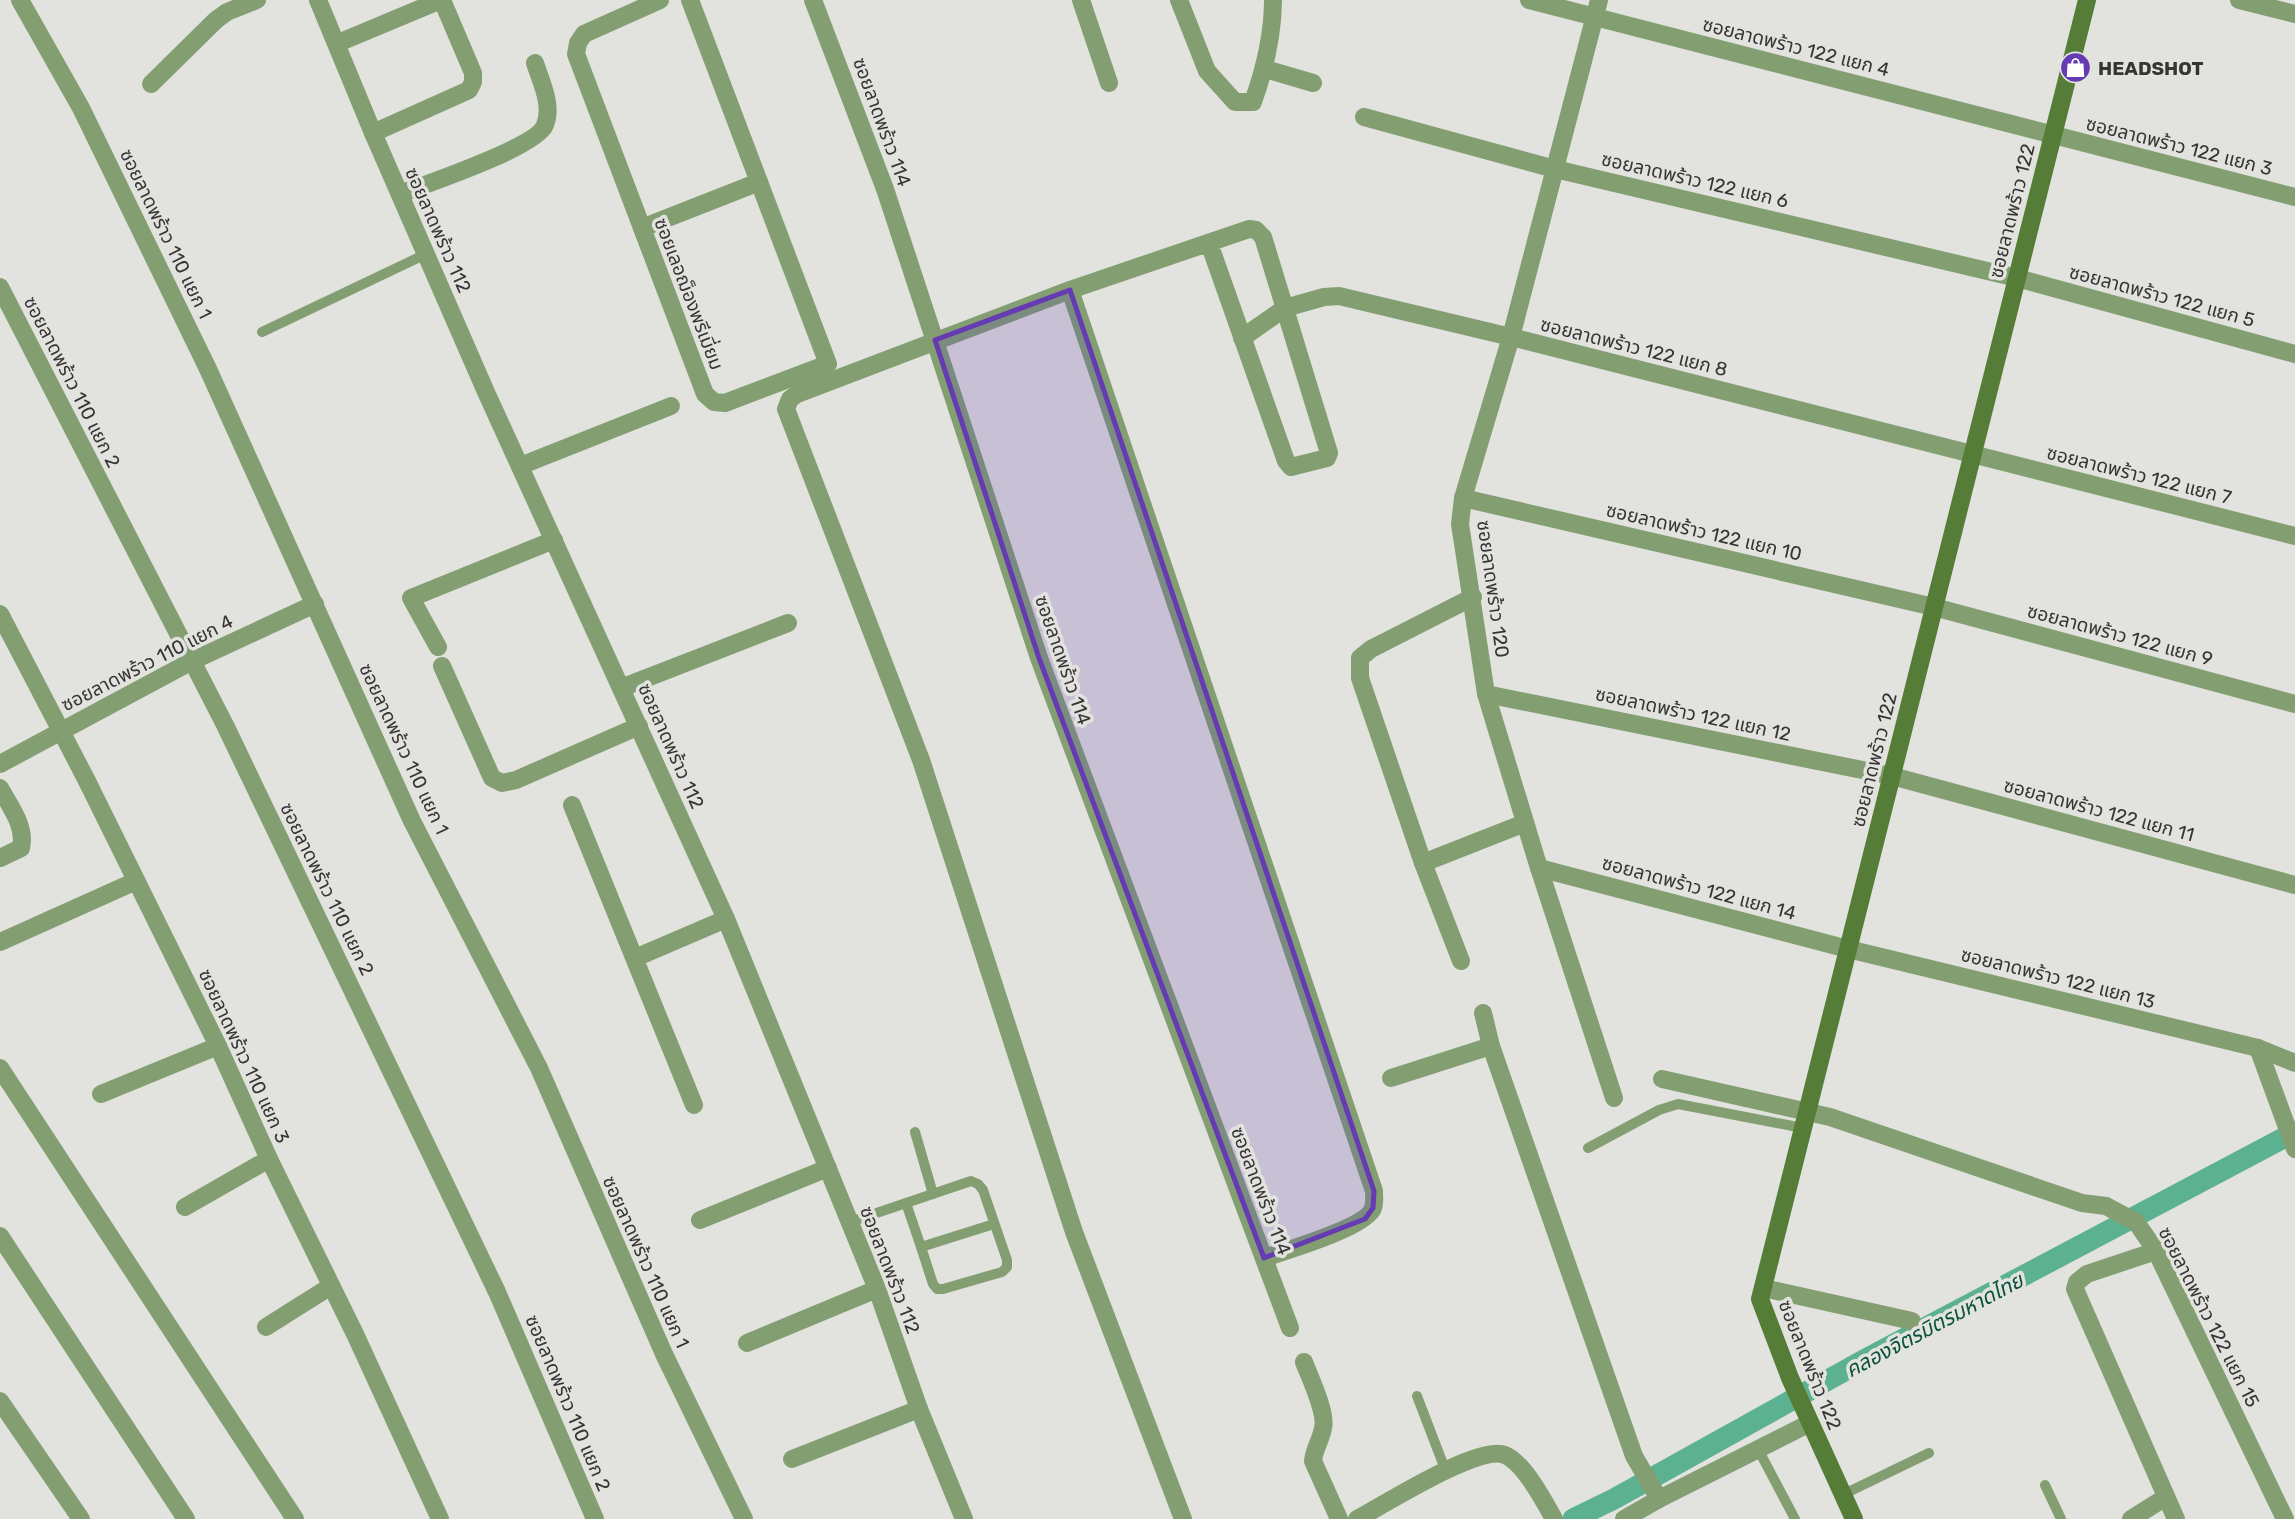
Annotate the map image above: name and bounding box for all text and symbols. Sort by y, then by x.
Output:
street label: ซอยลาดพร้าว 122 แยก 4 [1700,13,1892,81]
shop icon: HEADSHOT [2058,51,2092,85]
street label: ซอยลาดพร้าว 114 [848,55,916,190]
place label: HEADSHOT [2098,57,2204,80]
street label: ซอยลาดพร้าว 122 แยก 3 [2083,112,2275,180]
street label: ซอยลาดพร้าว 122 [1984,141,2040,281]
street label: ซอยลาดพร้าว 110 แยก 1 [115,145,217,323]
street label: ซอยลาดพร้าว 122 แยก 6 [1599,147,1791,213]
street label: ซอยลาดพร้าว 112 [400,164,476,296]
street label: ซอยเลอฌ็องพรีเมี่ยม [649,214,730,373]
street label: ซอยลาดพร้าว 122 แยก 5 [2067,260,2257,332]
street label: ซอยลาดพร้าว 110 แยก 2 [19,293,125,471]
street label: ซอยลาดพร้าว 122 แยก 8 [1538,313,1730,381]
street label: ซอยลาดพร้าว 122 แยก 7 [2044,441,2234,509]
street label: ซอยลาดพร้าว 122 แยก 10 [1604,498,1804,566]
street label: ซอยลาดพร้าว 120 [1472,519,1514,659]
street label: ซอยลาดพร้าว 114 [1030,592,1096,728]
street label: ซอยลาดพร้าว 122 แยก 9 [2025,599,2215,671]
street label: ซอยลาดพร้าว 110 แยก 4 [57,610,237,716]
street label: ซอยลาดพร้าว 110 แยก 1 [354,660,454,838]
street label: ซอยลาดพร้าว 112 [633,680,709,812]
street label: ซอยลาดพร้าว 122 แยก 12 [1593,682,1793,746]
street label: ซอยลาดพร้าว 122 [1846,690,1902,830]
street label: ซอยลาดพร้าว 122 แยก 11 [2001,774,2197,846]
street label: ซอยลาดพร้าว 110 แยก 2 [275,799,379,979]
street label: ซอยลาดพร้าว 122 แยก 14 [1600,851,1799,925]
street label: ซอยลาดพร้าว 122 แยก 13 [1958,943,2158,1013]
street label: ซอยลาดพร้าว 110 แยก 3 [194,965,294,1147]
street label: ซอยลาดพร้าว 114 [1226,1124,1296,1258]
street label: ซอยลาดพร้าว 110 แยก 1 [598,1172,694,1352]
street label: ซอยลาดพร้าว 112 [855,1203,925,1337]
street label: ซอยลาดพร้าว 122 แยก 15 [2154,1223,2264,1411]
water label: คลองจิตรมิตรมหาดไทย [1841,1267,2029,1382]
street label: ซอยลาดพร้าว 122 [1774,1297,1846,1433]
street label: ซอยลาดพร้าว 110 แยก 2 [521,1312,615,1494]

